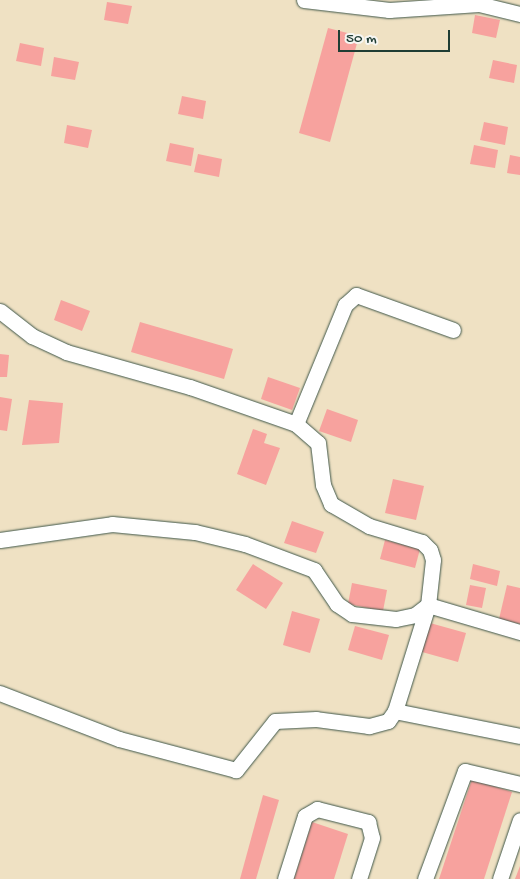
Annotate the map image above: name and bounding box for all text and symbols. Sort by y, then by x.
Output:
scale bar [340,20,452,52]
text: 50 m [346,30,377,48]

